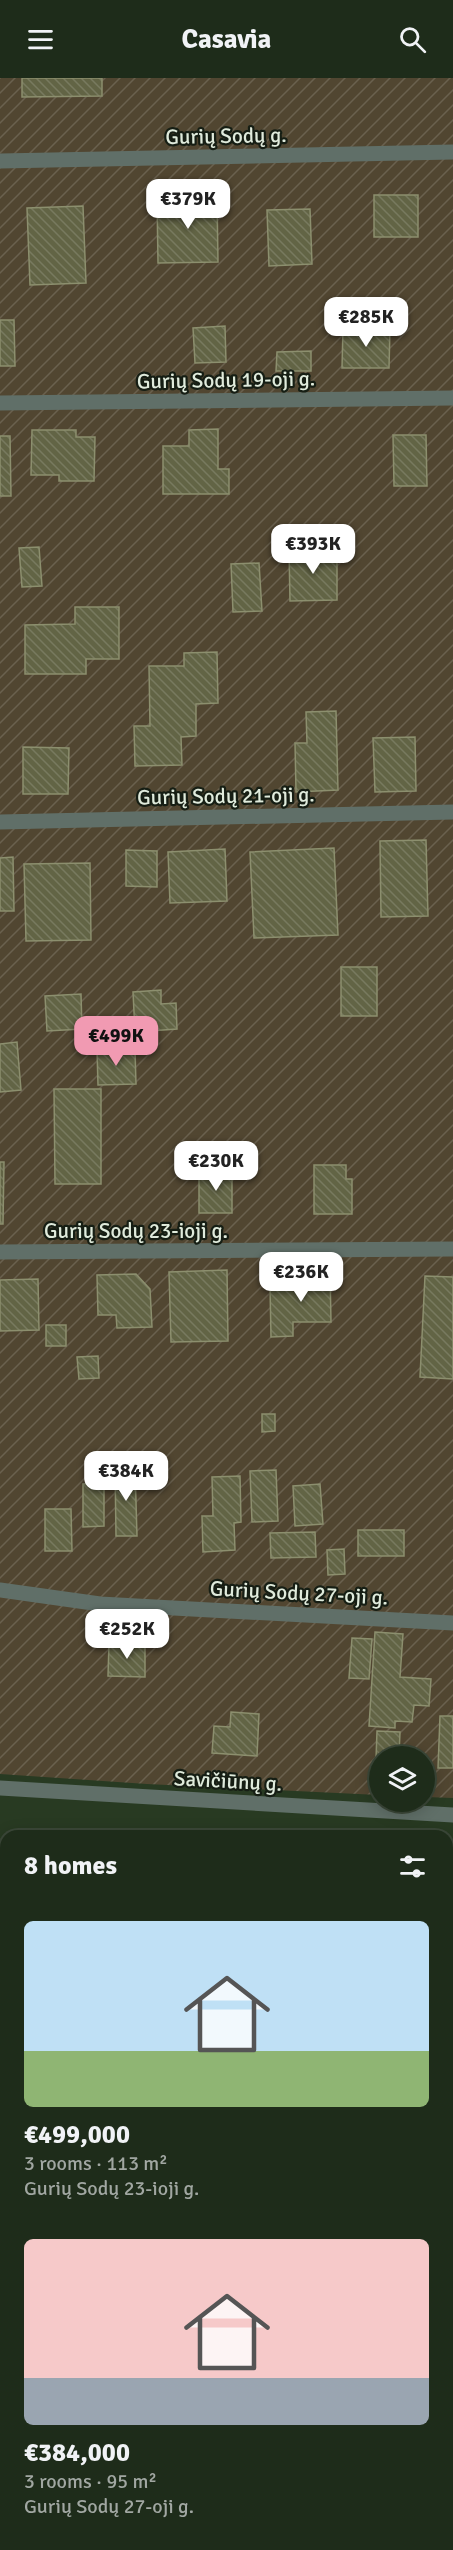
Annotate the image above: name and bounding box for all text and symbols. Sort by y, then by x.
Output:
icon: menu [24,23,57,56]
text: Casavia [182,23,271,56]
icon: search [396,23,429,56]
street label: Gurių Sodų g. [165,122,287,150]
pin: €379K [146,179,230,230]
text: €379K [160,186,216,211]
pin: €285K [324,297,408,348]
text: €285K [338,304,394,329]
street label: Gurių Sodų 19-oji g. [137,365,315,395]
pin: €393K [271,524,355,575]
text: €393K [285,531,341,556]
street label: Gurių Sodų 21-oji g. [137,781,315,811]
pin: €499K [74,1016,158,1067]
text: €499K [88,1023,144,1048]
pin: €230K [174,1141,258,1192]
text: €230K [188,1148,244,1173]
street label: Gurių Sodų 23-ioji g. [44,1218,228,1244]
pin: €236K [259,1252,343,1303]
text: €236K [273,1259,329,1284]
pin: €384K [84,1451,168,1502]
text: €384K [98,1458,154,1483]
street label: Gurių Sodų 27-oji g. [209,1575,389,1611]
pin: €252K [85,1609,169,1660]
text: €252K [99,1616,155,1641]
map controls [369,1746,435,1812]
button: layers [369,1746,435,1812]
street label: Savičiūnų g. [173,1765,283,1797]
text: 8 homes [24,1850,117,1882]
icon: filters [396,1850,429,1883]
icon: home [173,1960,281,2068]
text: €499,000 [24,2119,130,2151]
text: 3 rooms · 113 m² [24,2151,168,2176]
text: Gurių Sodų 23-ioji g. [24,2176,199,2201]
icon: home [173,2278,281,2386]
text: €384,000 [24,2437,130,2469]
text: 3 rooms · 95 m² [24,2469,157,2494]
text: Gurių Sodų 27-oji g. [24,2494,194,2519]

